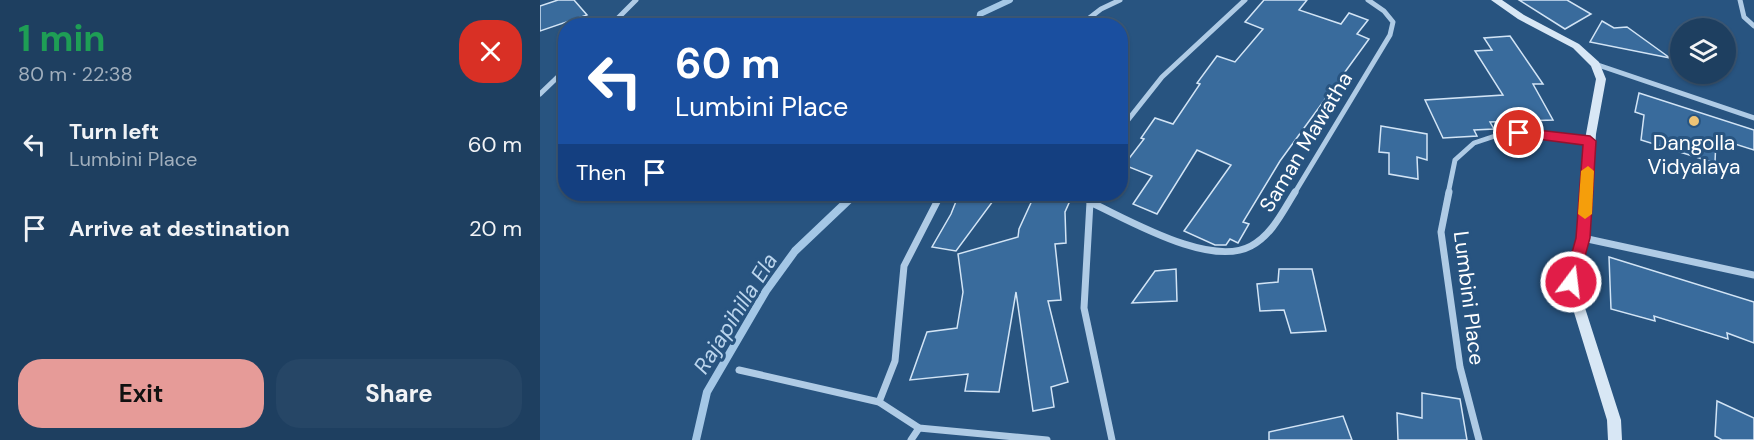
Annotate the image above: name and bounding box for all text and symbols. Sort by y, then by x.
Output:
text: 1 min [18,15,106,62]
map controls [1670,18,1736,84]
button: layers [1670,18,1736,84]
button: close [459,20,522,83]
text: 60 m [675,36,781,91]
icon: left [576,42,654,120]
text: 80 m · 22:38 [18,61,133,87]
street label: Saman Mawatha [1253,67,1359,217]
text: Lumbini Place [675,89,848,124]
pin [1493,107,1544,158]
marker: Dangolla Vidyalaya [1687,114,1701,128]
icon: arrive [1502,116,1535,149]
text: Turn left [69,117,159,146]
icon: left [18,128,51,161]
place label: Dangolla Vidyalaya [1648,129,1740,181]
text: 60 m [468,130,522,159]
text: Lumbini Place [69,146,197,172]
icon: arrive [638,156,671,189]
text: Then [576,158,626,187]
icon: arrive [18,212,51,245]
text: Arrive at destination [69,214,290,243]
text: 20 m [469,214,522,243]
street label: Lumbini Place [1447,229,1491,367]
water label: Rajapihilla Ela [687,247,784,379]
position arrow [1539,250,1603,314]
button: Exit [18,359,264,428]
button: Share [276,359,522,428]

